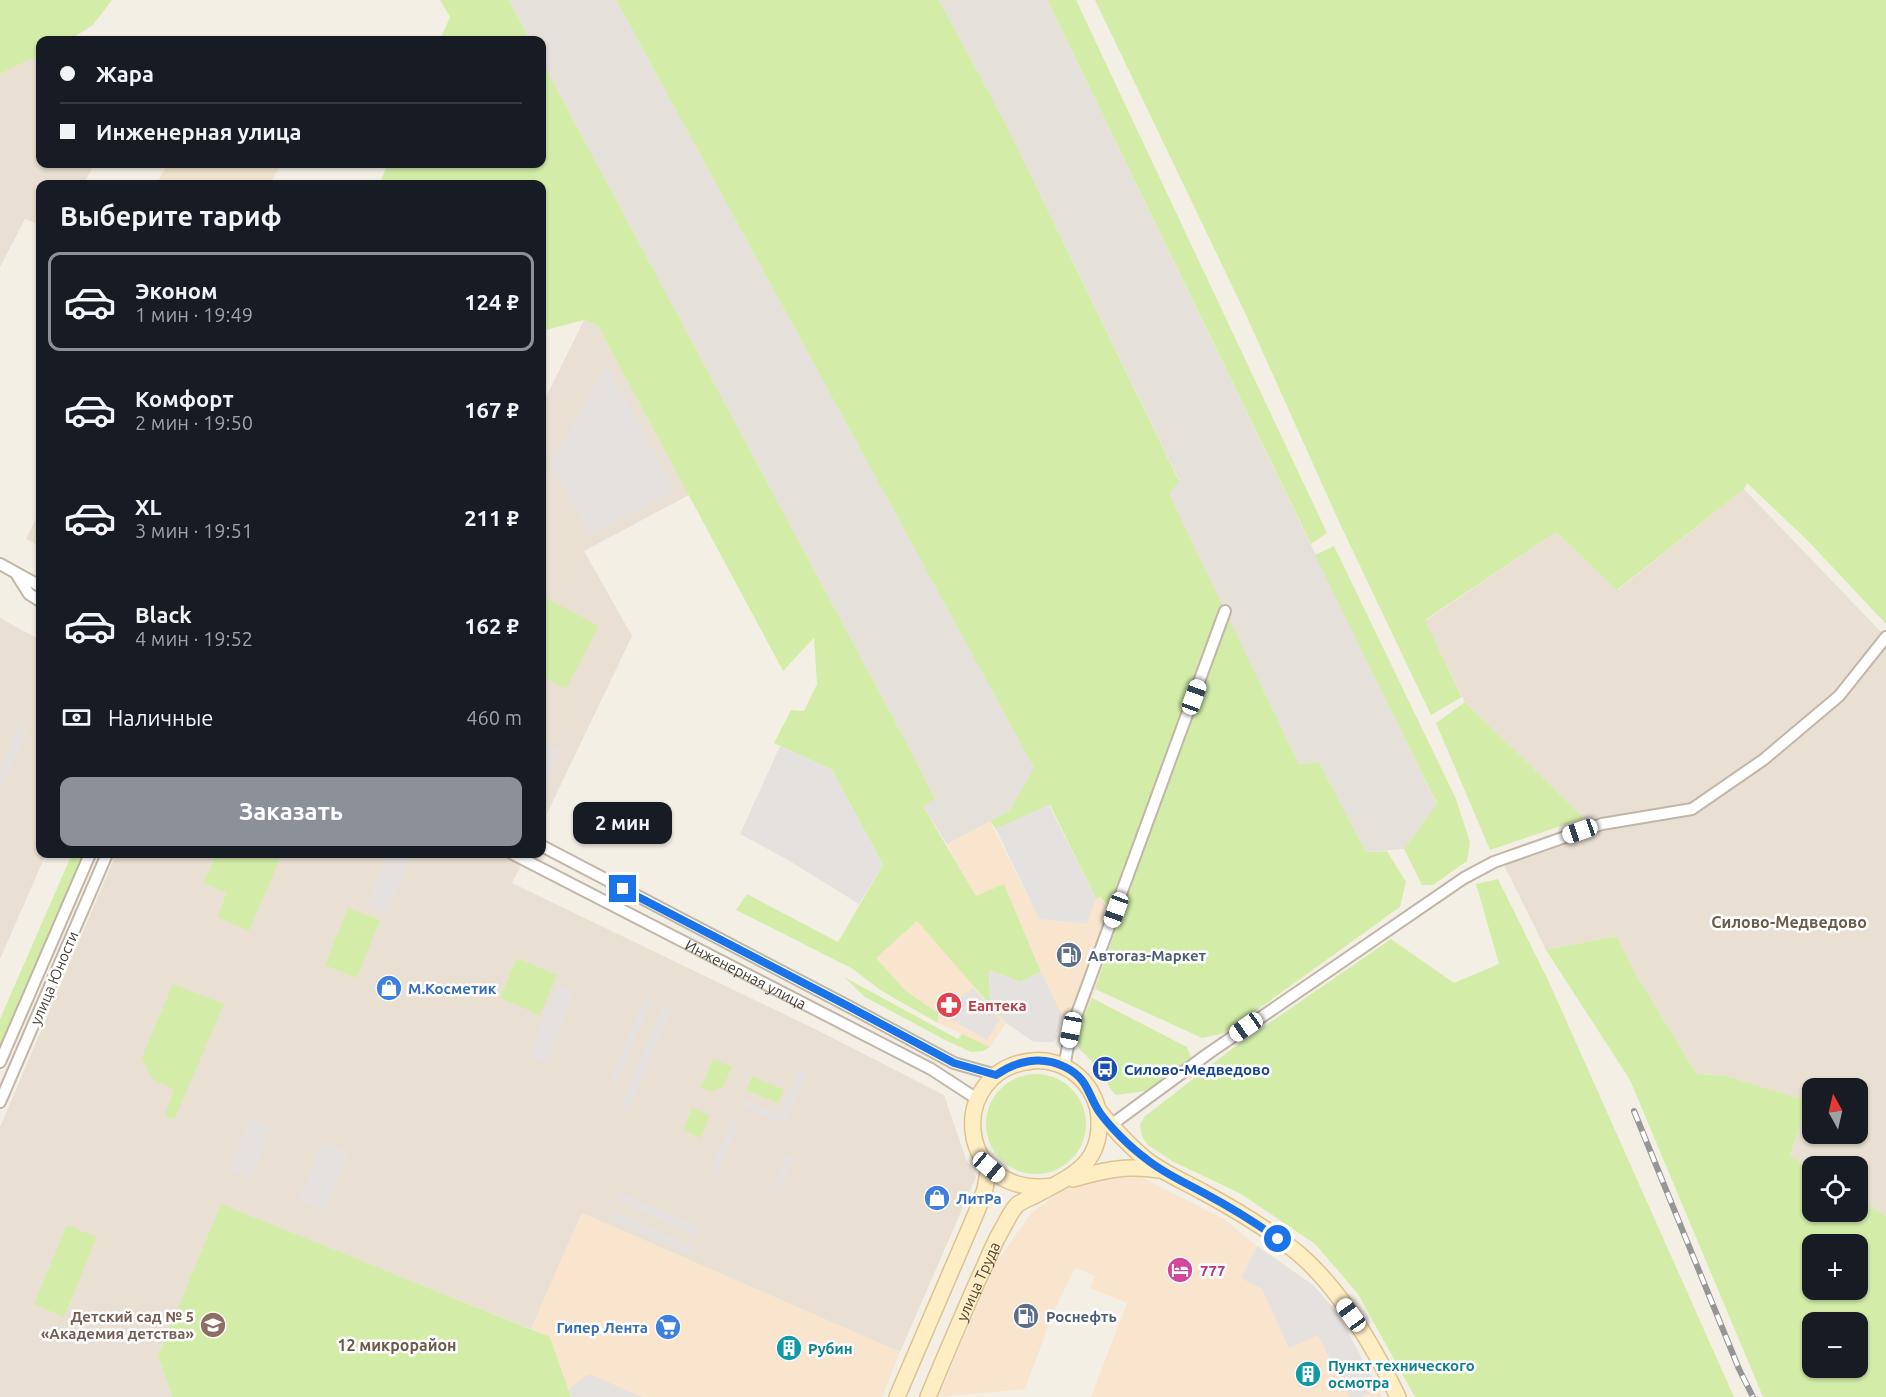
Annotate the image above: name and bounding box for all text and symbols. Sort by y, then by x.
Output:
text: Жара [96,61,154,86]
text: Инженерная улица [96,119,301,144]
text: Выберите тариф [60,201,282,231]
icon: car [63,275,117,329]
text: Эконом [135,278,217,303]
text: 124 ₽ [464,289,519,314]
text: 1 мин · 19:49 [135,303,253,326]
icon: car [63,383,117,437]
text: Комфорт [135,386,234,411]
text: 167 ₽ [464,397,519,422]
text: 2 мин · 19:50 [135,411,253,434]
icon: car [63,491,117,545]
text: XL [135,494,162,519]
text: 211 ₽ [464,505,519,530]
text: 3 мин · 19:51 [135,519,253,542]
icon: car [63,599,117,653]
text: Black [135,602,192,627]
text: 162 ₽ [464,613,519,638]
text: 4 мин · 19:52 [135,627,253,650]
car [1179,677,1209,717]
icon: cash [60,701,93,734]
text: Наличные [108,705,213,730]
text: 460 m [466,706,522,729]
button: Заказать [60,777,522,846]
callout: 2 мин [574,802,672,844]
text: 2 мин [595,811,650,834]
car [1560,817,1600,845]
route end [609,875,636,902]
car [1101,890,1131,930]
district label: Силово-Медведово [1711,913,1867,931]
street label: улица Юности [27,929,81,1027]
street label: Инженерная улица [683,936,809,1012]
fuel station icon: Автогаз-Маркет [1054,940,1084,970]
place label: Автогаз-Маркет [1088,947,1207,964]
shop icon: М.Косметик [374,973,404,1003]
place label: М.Косметик [408,980,497,997]
pharmacy icon: Еаптека [934,990,964,1020]
place label: Еаптека [968,997,1027,1014]
car [1226,1009,1266,1045]
car [1059,1011,1083,1049]
bus stop icon: Силово-Медведово [1090,1054,1120,1084]
place label: Силово-Медведово [1124,1061,1270,1078]
north arrow [1802,1078,1868,1144]
map controls [1802,1078,1868,1378]
car [969,1149,1009,1185]
button: locate [1802,1156,1868,1222]
shop icon: ЛитРа [922,1183,952,1213]
place label: ЛитРа [956,1190,1002,1207]
route start [1264,1225,1291,1252]
button: + [1802,1234,1868,1300]
street label: улица Труда [953,1239,1003,1323]
hotel icon: 777 [1165,1255,1195,1285]
place label: 777 [1200,1262,1225,1279]
car [1333,1295,1369,1335]
fuel station icon: Роснефть [1011,1301,1041,1331]
place label: Детский сад № 5 «Академия детства» [41,1308,195,1342]
place label: Роснефть [1046,1308,1117,1325]
school or university icon: Детский сад № 5 «Академия детства» [198,1310,228,1340]
supermarket icon: Гипер Лента [653,1312,683,1342]
button: − [1802,1312,1868,1378]
place label: Гипер Лента [556,1319,648,1336]
building icon: Рубин [774,1333,804,1363]
district label: 12 микрорайон [337,1336,457,1354]
place label: Рубин [808,1340,853,1357]
place label: Пункт технического осмотра [1328,1357,1475,1391]
building icon: Пункт технического осмотра [1293,1359,1323,1389]

